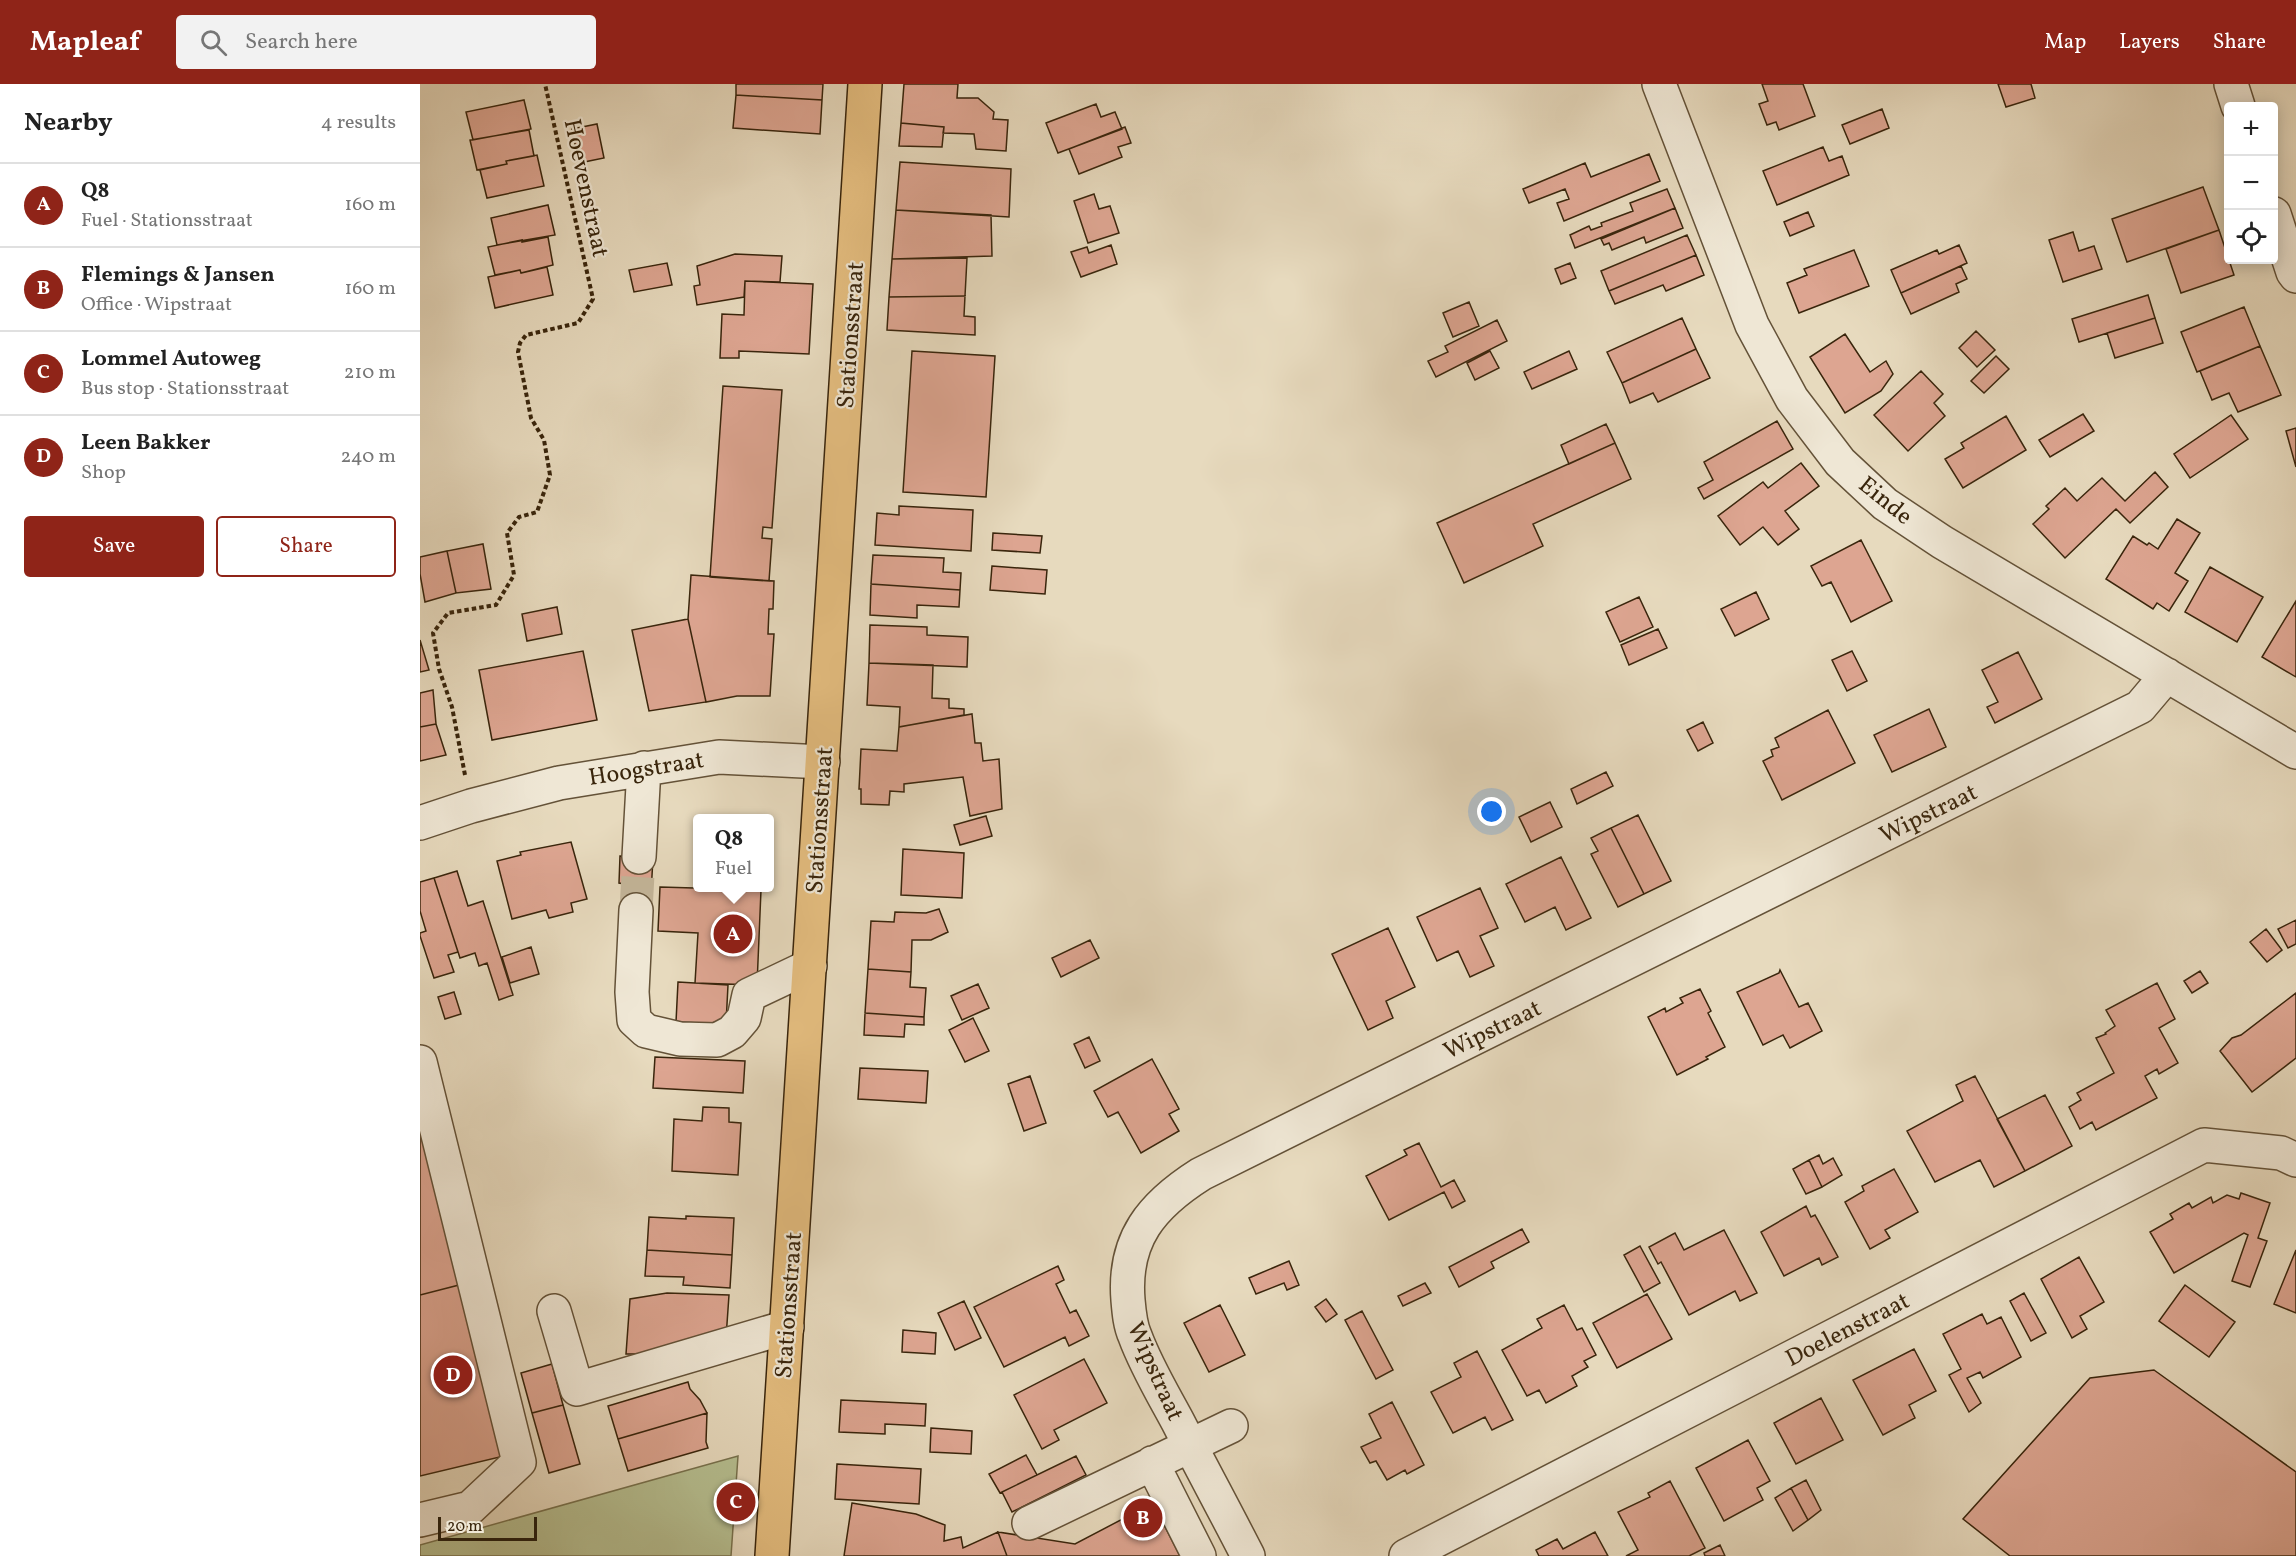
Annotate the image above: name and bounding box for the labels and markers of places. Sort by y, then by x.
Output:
pin: A [714,912,752,956]
pin: D [434,1352,472,1398]
pin: C [716,1480,756,1524]
pin: B [1124,1496,1162,1540]

